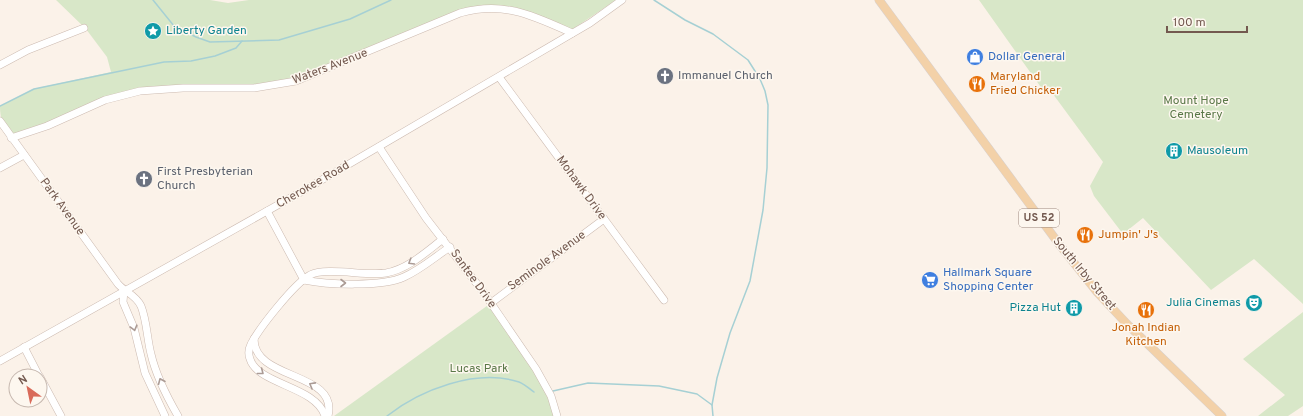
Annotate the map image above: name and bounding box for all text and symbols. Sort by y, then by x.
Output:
scale bar [1167,8,1247,34]
text: 100 m [1173,15,1206,31]
place icon: Liberty Garden [143,21,163,41]
place label: Liberty Garden [166,23,247,39]
street label: Waters Avenue [290,45,370,89]
shop icon: Dollar General [965,47,985,67]
place label: Dollar General [988,49,1065,65]
church icon: Immanuel Church [655,66,675,86]
place label: Immanuel Church [678,68,773,84]
place label: Maryland Fried Chicker [990,69,1061,99]
restaurant icon: Maryland Fried Chicker [967,74,987,94]
park label: Mount Hope Cemetery [1163,93,1229,123]
building icon: Mausoleum [1164,141,1184,161]
place label: Mausoleum [1187,143,1248,159]
street label: Mohawk Drive [552,153,610,223]
street label: Cherokee Road [273,158,353,212]
place label: First Presbyterian Church [157,164,253,194]
church icon: First Presbyterian Church [134,169,154,189]
street label: Park Avenue [36,175,88,239]
road number: US 52 [1019,209,1059,227]
restaurant icon: Jumpin' J's [1075,225,1095,245]
street label: Seminole Avenue [505,227,589,295]
place label: Jumpin' J's [1098,227,1158,243]
street label: South Irby Street [1049,234,1119,314]
street label: Santee Drive [446,246,500,312]
one-way arrow [408,257,415,265]
place label: Hallmark Square Shopping Center [943,265,1034,295]
supermarket icon: Hallmark Square Shopping Center [920,270,940,290]
one-way arrow [340,279,346,287]
theatre icon: Julia Cinemas [1244,293,1264,313]
place label: Julia Cinemas [1166,295,1241,311]
building icon: Pizza Hut [1064,298,1084,318]
place label: Pizza Hut [1009,300,1061,316]
restaurant icon: Jonah Indian Kitchen [1136,300,1156,320]
place label: Jonah Indian Kitchen [1111,320,1181,350]
one-way arrow [129,324,138,331]
park label: Lucas Park [450,361,508,377]
one-way arrow [257,367,264,374]
north arrow [8,368,48,408]
text: N [16,372,30,388]
one-way arrow [157,378,165,385]
one-way arrow [309,382,316,389]

